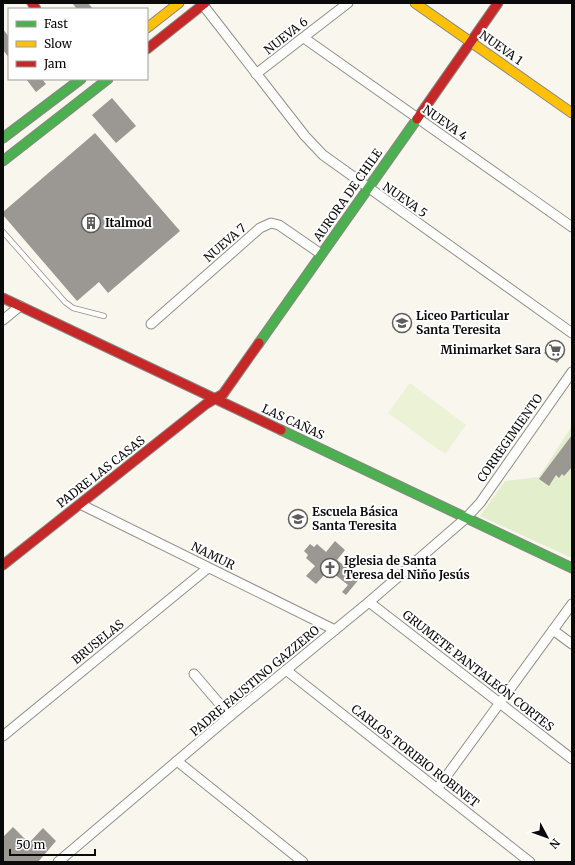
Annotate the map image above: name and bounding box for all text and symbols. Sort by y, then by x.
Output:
legend [8,8,148,80]
street label: NUEVA 6 [261,14,311,57]
text: Fast [44,16,68,31]
street label: NUEVA 1 [477,27,526,68]
text: Slow [44,36,73,51]
text: Jam [43,56,67,71]
street label: NUEVA 4 [420,102,471,144]
street label: AURORA DE CHILE [309,145,385,245]
street label: NUEVA 5 [380,179,431,220]
building icon: Italmod [80,212,102,234]
place label: Italmod [105,215,152,230]
street label: NUEVA 7 [201,220,249,265]
place label: Liceo Particular Santa Teresita [416,308,510,337]
school or university icon: Liceo Particular Santa Teresita [391,312,413,334]
supermarket icon: Minimarket Sara [544,339,566,361]
place label: Minimarket Sara [440,342,541,357]
street label: CORREGIMIENTO [474,390,546,485]
street label: LAS CAÑAS [260,401,327,443]
street label: PADRE LAS CASAS [54,432,148,511]
place label: Escuela Básica Santa Teresita [312,504,398,533]
school or university icon: Escuela Básica Santa Teresita [287,508,309,530]
street label: NAMUR [189,539,238,573]
place label: Iglesia de Santa Teresa del Niño Jesús [344,553,470,582]
church icon: Iglesia de Santa Teresa del Niño Jesús [319,557,341,579]
street label: GRUMETE PANTALEÓN CORTES [400,607,557,734]
street label: BRUSELAS [69,616,127,667]
street label: PADRE FAUSTINO GAZZERO [187,622,322,739]
street label: CARLOS TORIBIO ROBINET [348,701,483,811]
north arrow [527,817,567,857]
scale bar [10,831,95,857]
text: N [546,836,563,852]
text: 50 m [16,837,45,852]

